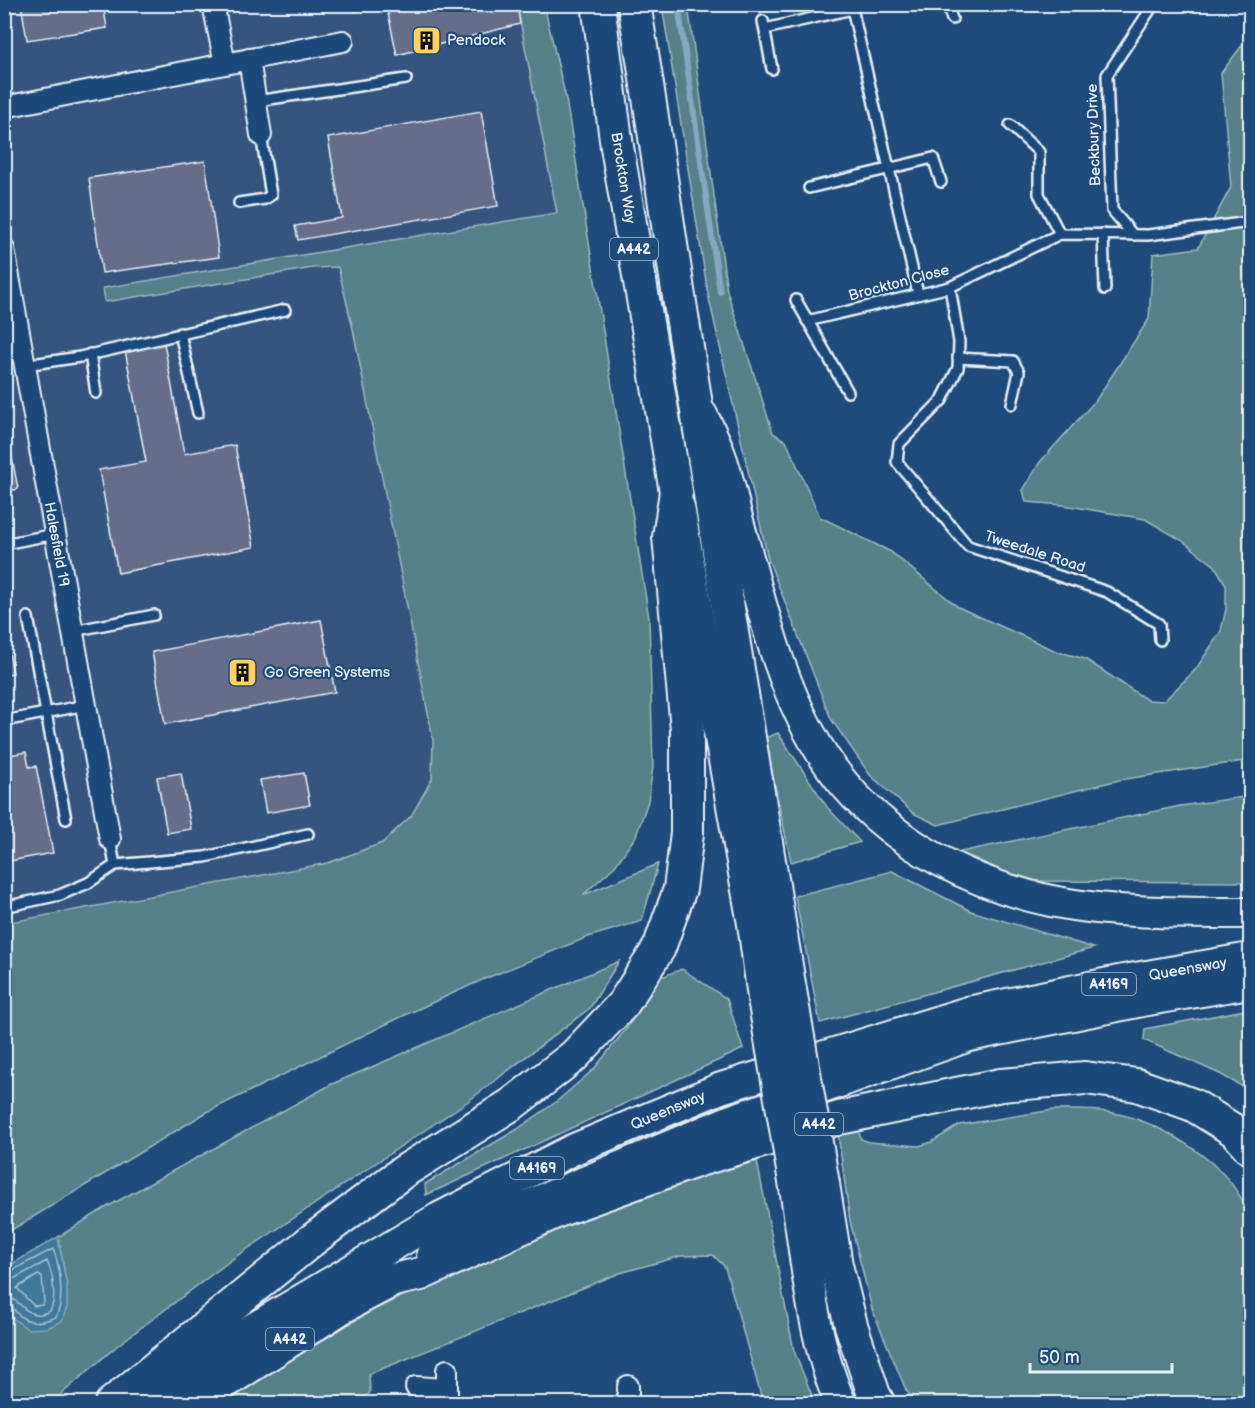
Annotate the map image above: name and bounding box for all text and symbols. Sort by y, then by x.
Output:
building icon: Pendock [410,24,442,56]
place label: Pendock [447,31,506,50]
street label: Beckbury Drive [1083,83,1105,187]
street label: Brockton Way [606,131,640,225]
road number: A442 [610,238,658,260]
street label: Brockton Close [846,260,952,306]
street label: Halesfield 19 [40,500,74,588]
street label: Tweedale Road [982,527,1088,577]
building icon: Go Green Systems [227,656,259,688]
place label: Go Green Systems [264,663,391,682]
street label: Queensway [1147,953,1229,985]
road number: A4169 [1082,973,1136,995]
street label: Queensway [628,1086,708,1134]
road number: A442 [795,1113,843,1135]
road number: A4169 [510,1157,564,1179]
road number: A442 [266,1328,314,1350]
scale bar [1030,1336,1172,1374]
text: 50 m [1039,1347,1080,1368]

